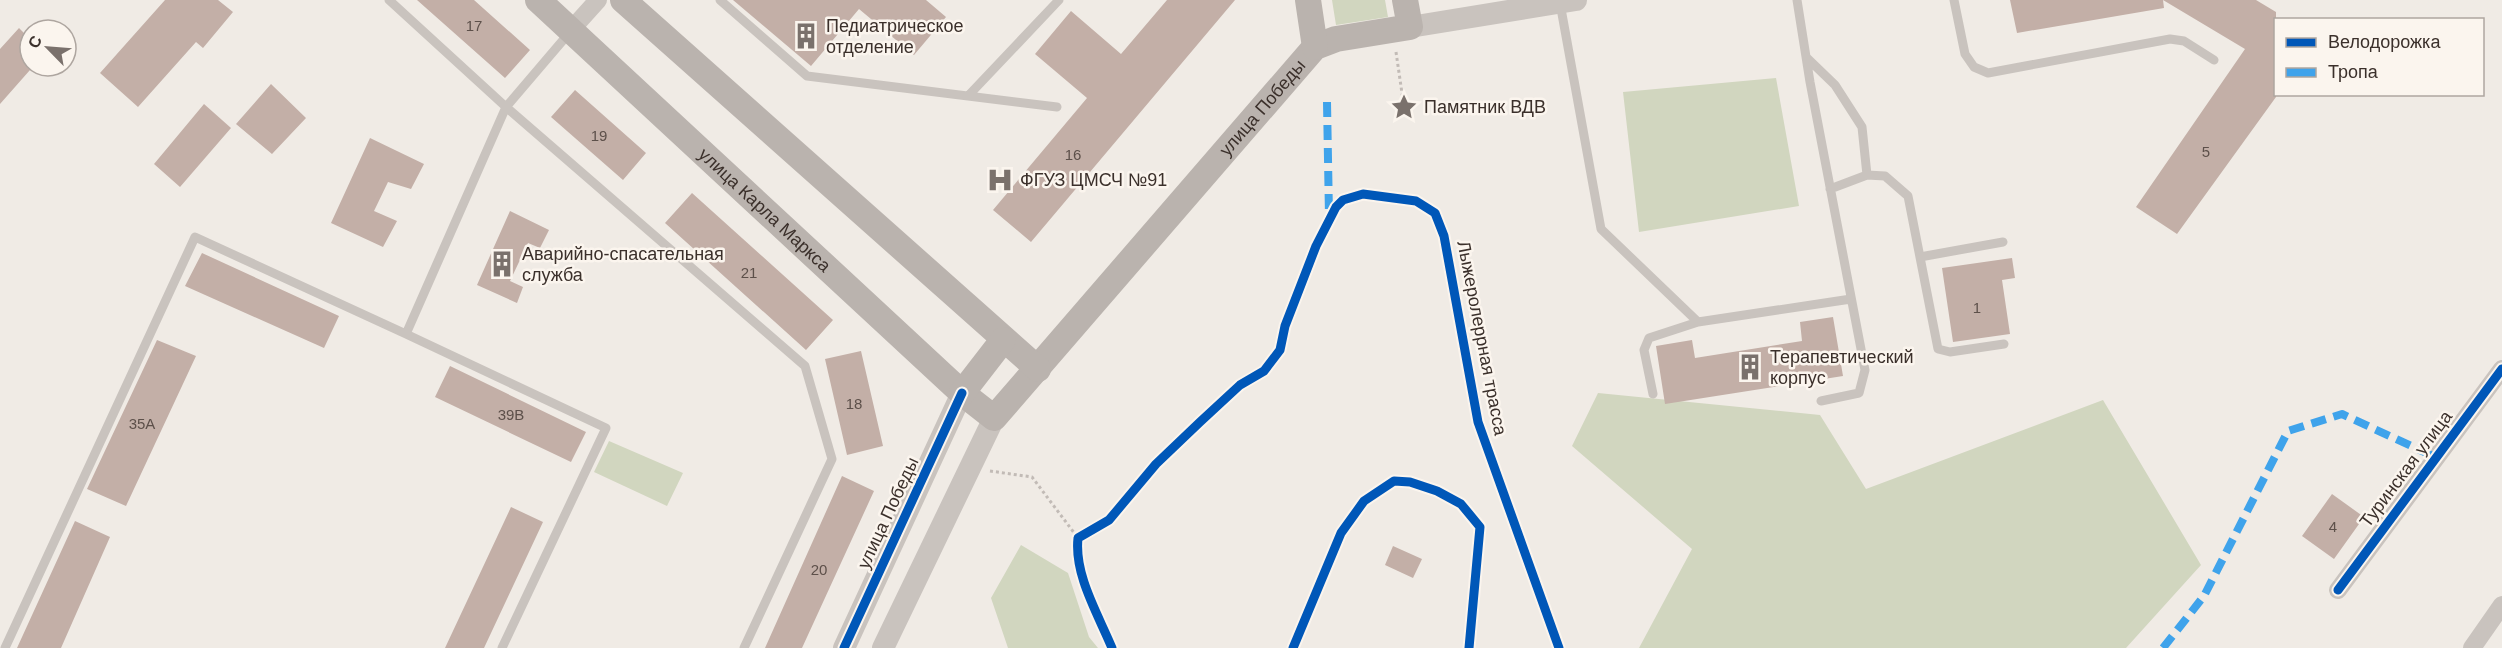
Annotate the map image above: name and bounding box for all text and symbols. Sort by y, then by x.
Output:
place label: Педиатрическое отделение [826,16,964,57]
house number: 17 [466,17,482,34]
north arrow [18,18,78,78]
legend [2274,18,2484,96]
building icon: Педиатрическое отделение [791,21,821,51]
text: Велодорожка [2328,32,2441,52]
text: С [25,33,45,51]
street label: улица Победы [1215,56,1309,160]
text: Тропа [2328,62,2379,82]
place icon: Памятник ВДВ [1389,92,1419,122]
place label: Памятник ВДВ [1424,97,1546,117]
house number: 19 [591,127,607,144]
house number: 5 [2202,143,2210,160]
street label: улица Карла Маркса [695,144,835,277]
house number: 16 [1065,146,1081,163]
hospital icon: ФГУЗ ЦМСЧ №91 [985,165,1015,195]
place label: ФГУЗ ЦМСЧ №91 [1020,170,1167,190]
street label: Лыжеролеррная трасса [1453,239,1511,438]
place label: Аварийно-спасательная служба [522,244,724,285]
building icon: Аварийно-спасательная служба [487,249,517,279]
house number: 21 [741,264,757,281]
house number: 1 [1973,299,1981,316]
place label: Терапевтический корпус [1770,347,1914,388]
building icon: Терапевтический корпус [1735,352,1765,382]
house number: 18 [846,395,862,412]
house number: 39В [498,406,524,423]
street label: Туринская улица [2356,406,2457,531]
house number: 35А [129,415,155,432]
street label: улица Победы [853,454,923,572]
house number: 4 [2329,518,2337,535]
house number: 20 [811,561,827,578]

